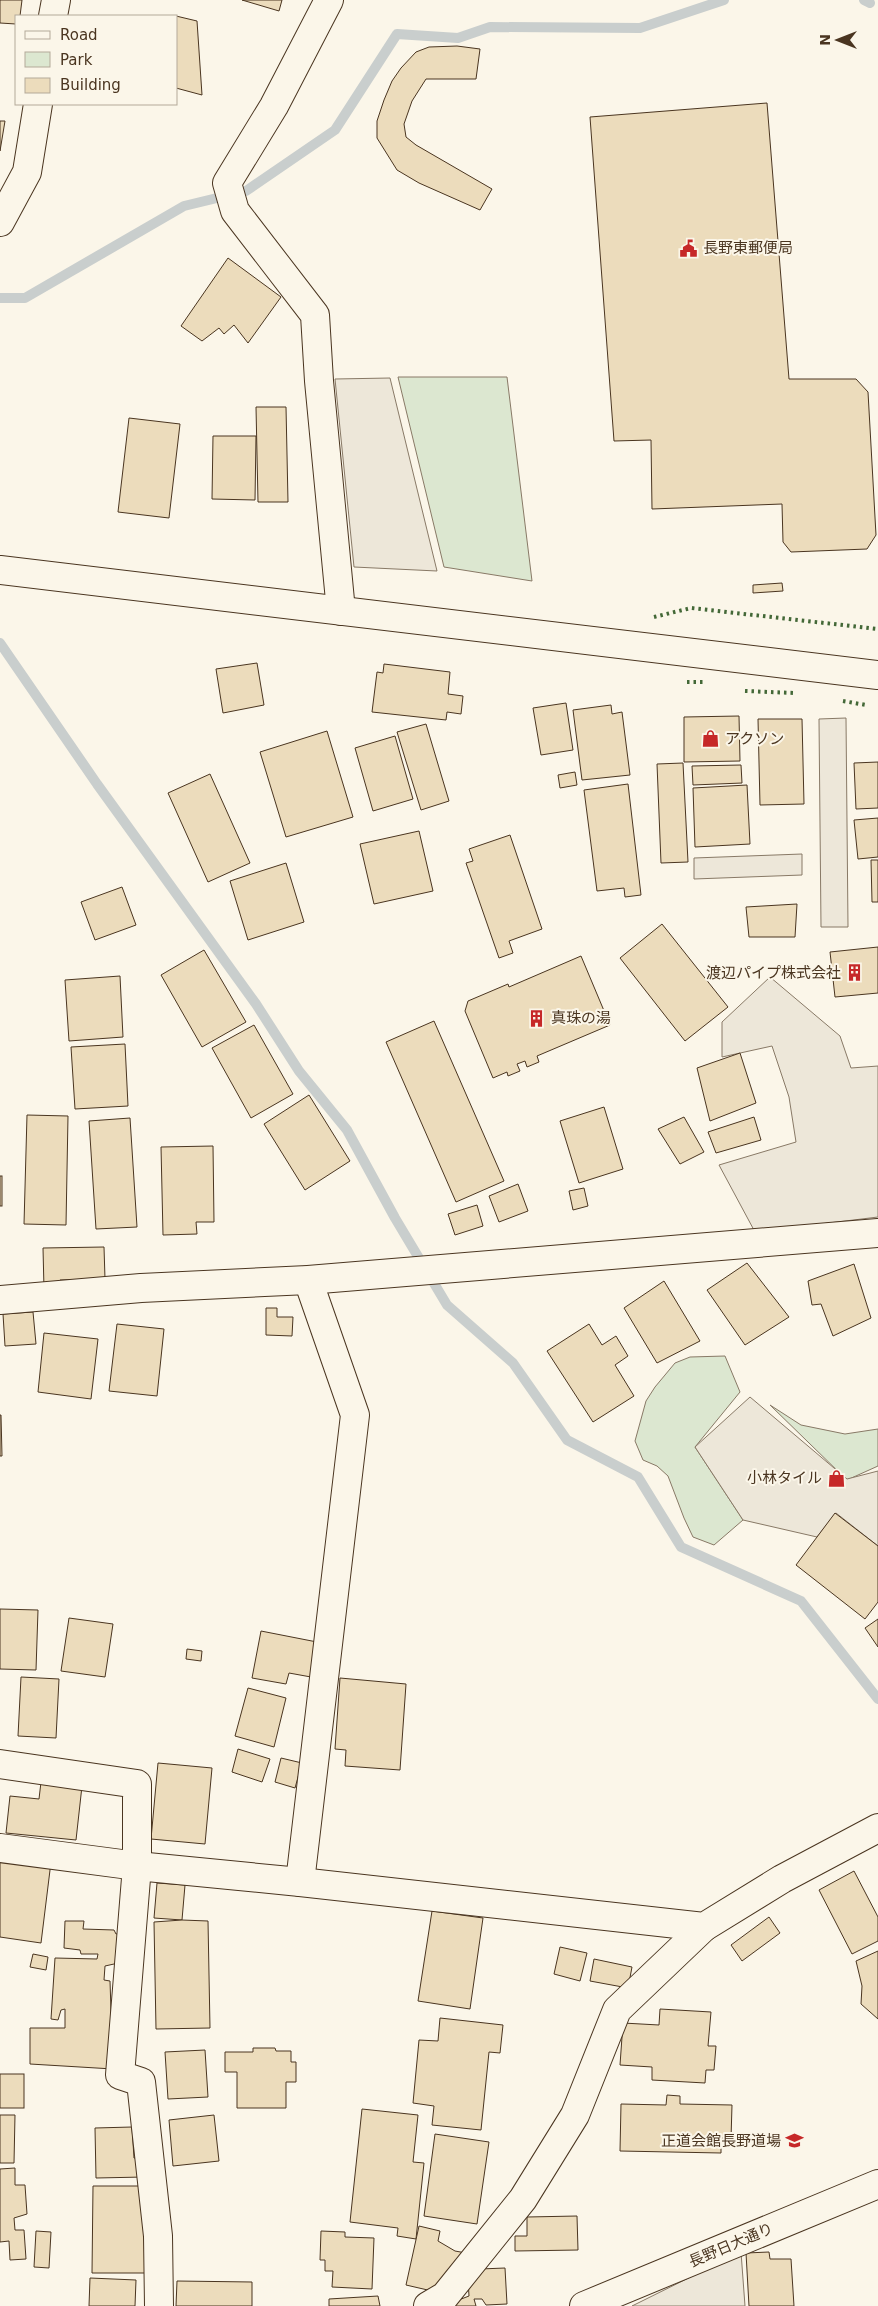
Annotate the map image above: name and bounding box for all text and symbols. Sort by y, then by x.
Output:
legend [15,15,178,105]
north arrow [813,15,863,65]
text: Road [60,26,98,44]
text: N [817,34,833,46]
text: Park [60,51,93,69]
text: Building [60,76,121,94]
public building icon: 長野東郵便局 [679,238,699,258]
place label: 長野東郵便局 [703,239,793,257]
shop icon: アクソン [701,729,721,749]
place label: アクソン [725,730,784,748]
building icon: 渡辺パイプ株式会社 [845,963,865,983]
place label: 渡辺パイプ株式会社 [706,964,841,982]
building icon: 真珠の湯 [527,1008,547,1028]
place label: 真珠の湯 [551,1009,611,1027]
shop icon: 小林タイル [826,1468,846,1488]
place label: 小林タイル [747,1469,822,1487]
school or university icon: 正道会館長野道場 [785,2131,805,2151]
place label: 正道会館長野道場 [661,2132,781,2150]
street label: 長野日大通り [686,2219,776,2271]

